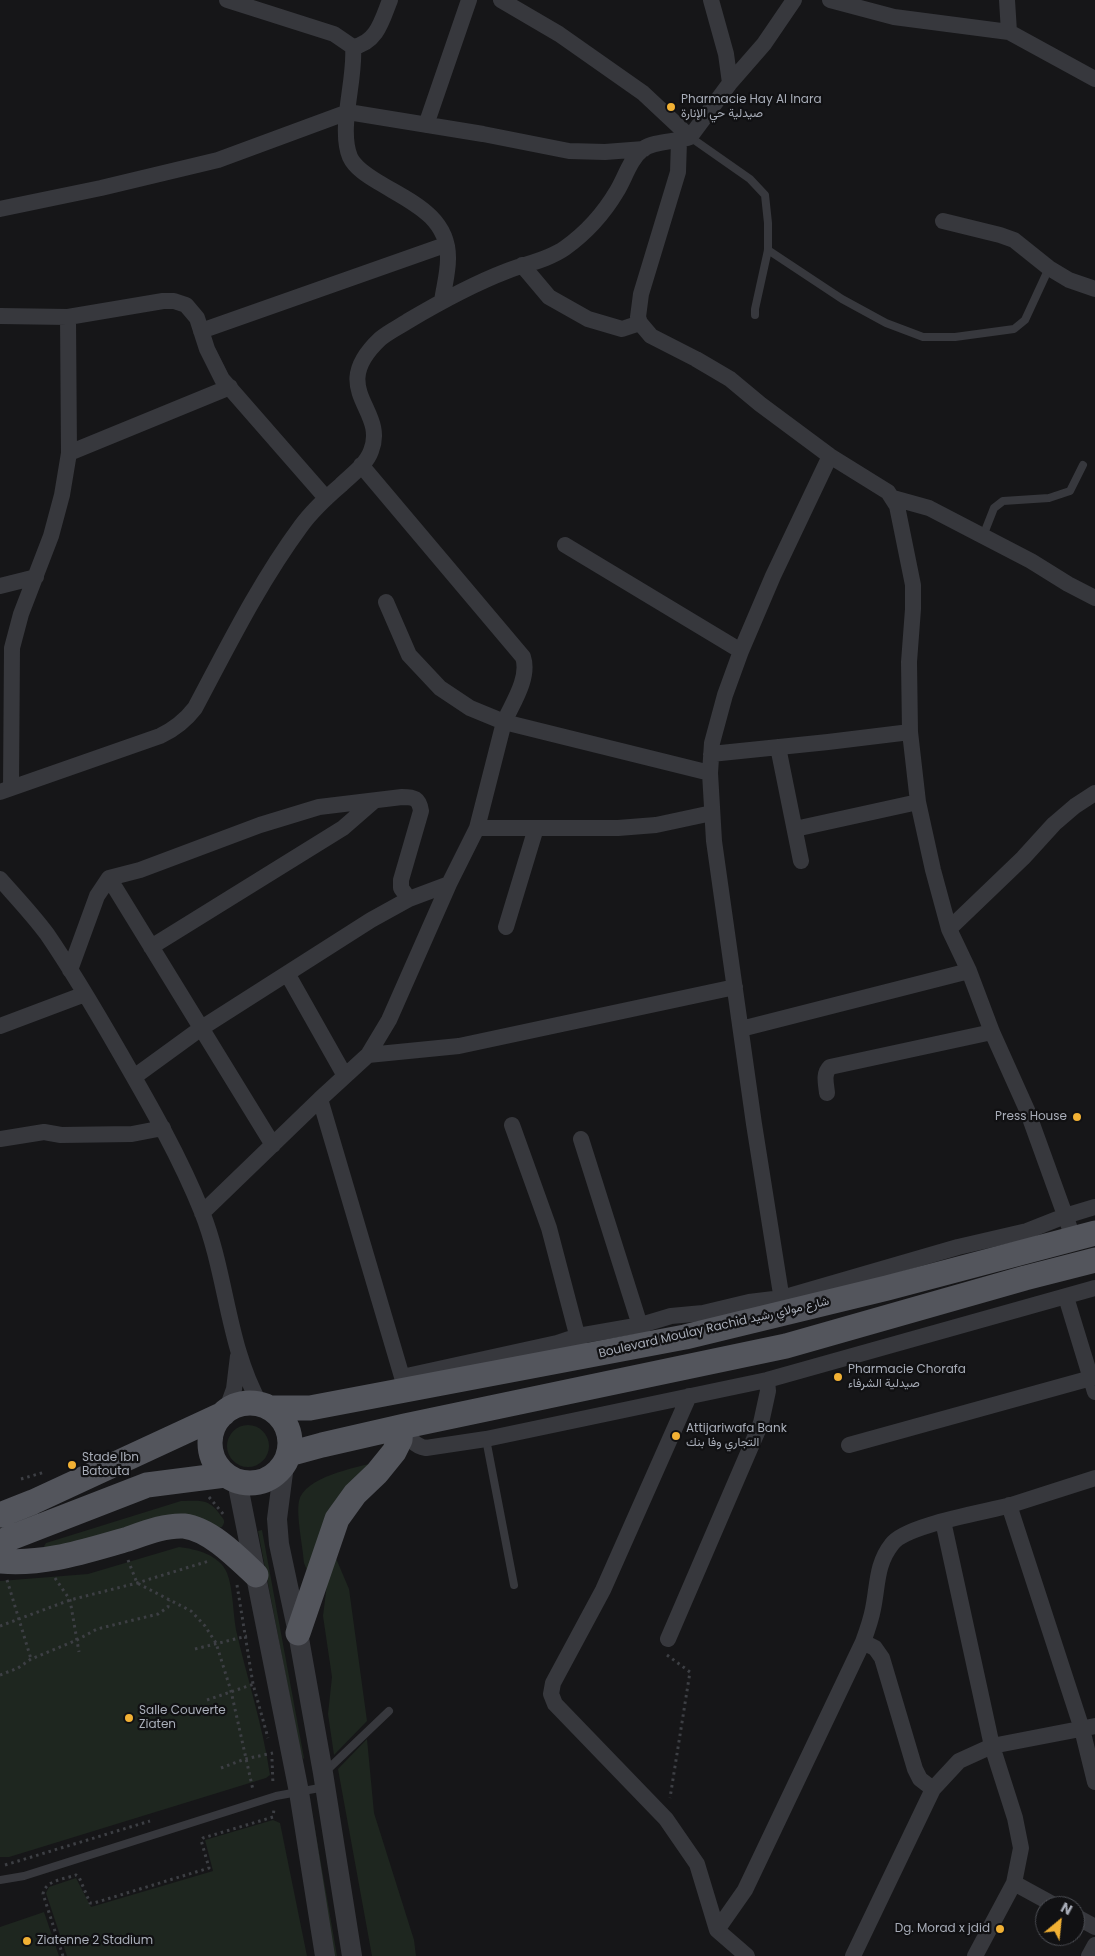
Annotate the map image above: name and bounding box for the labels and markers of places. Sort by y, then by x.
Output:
place label: Pharmacie Hay Al Inara صيدلية حي الإنارة [681,93,822,121]
marker: Pharmacie Hay Al Inara صيدلية حي الإنارة [665,101,677,113]
place label: Press House [995,1110,1067,1124]
marker: Press House [1071,1111,1083,1123]
place label: Pharmacie Chorafa صيدلية الشرفاء [848,1363,966,1391]
marker: Pharmacie Chorafa صيدلية الشرفاء [832,1371,844,1383]
place label: Attijariwafa Bank التجاري وفا بنك [686,1422,787,1450]
marker: Attijariwafa Bank التجاري وفا بنك [670,1430,682,1442]
place label: Stade Ibn Batouta [82,1451,139,1479]
marker: Stade Ibn Batouta [66,1459,78,1471]
place label: Salle Couverte Ziaten [139,1704,226,1732]
marker: Salle Couverte Ziaten [123,1712,135,1724]
place label: Dg. Morad x jdid [895,1922,990,1936]
marker: Dg. Morad x jdid [994,1923,1006,1935]
place label: Ziatenne 2 Stadium [37,1934,153,1948]
marker: Ziatenne 2 Stadium [21,1935,33,1947]

